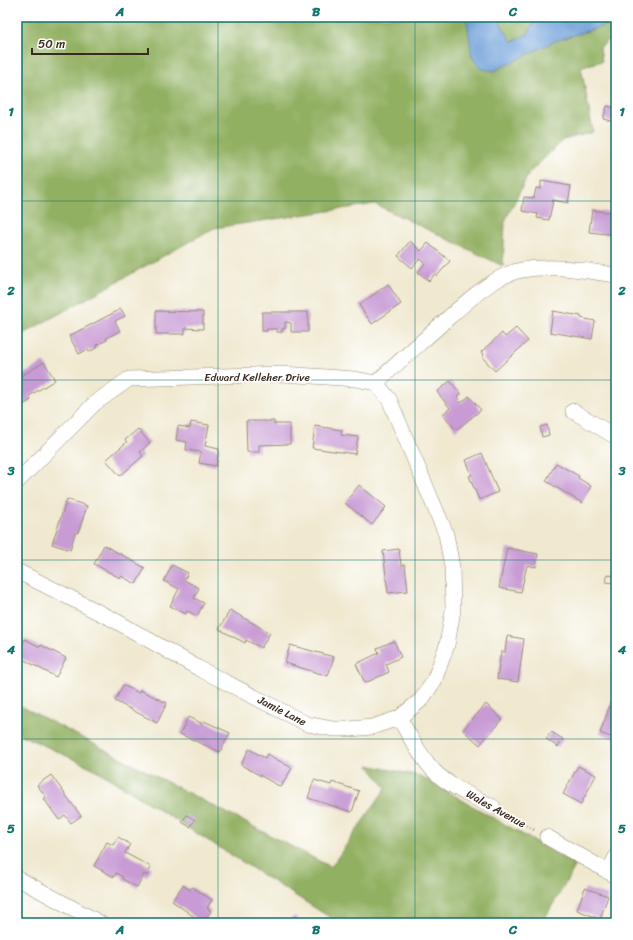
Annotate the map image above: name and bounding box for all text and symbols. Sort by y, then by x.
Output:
text: A [115,0,124,23]
text: B [312,0,321,23]
text: C [508,0,518,23]
scale bar [32,30,148,56]
text: 50 m [38,33,65,55]
text: 1 [8,100,14,123]
text: 1 [619,100,625,123]
text: 2 [6,279,15,302]
text: 2 [617,279,626,302]
street label: Edward Kelleher Drive [204,368,310,387]
text: 3 [6,459,15,482]
text: 3 [617,459,626,482]
text: 4 [6,638,16,661]
text: 4 [617,638,627,661]
street label: Jamie Lane [253,690,310,732]
street label: Wales Avenue [463,785,530,833]
text: 5 [7,817,15,840]
text: 5 [618,817,626,840]
text: A [115,918,124,940]
text: B [312,918,321,940]
text: C [508,918,518,940]

